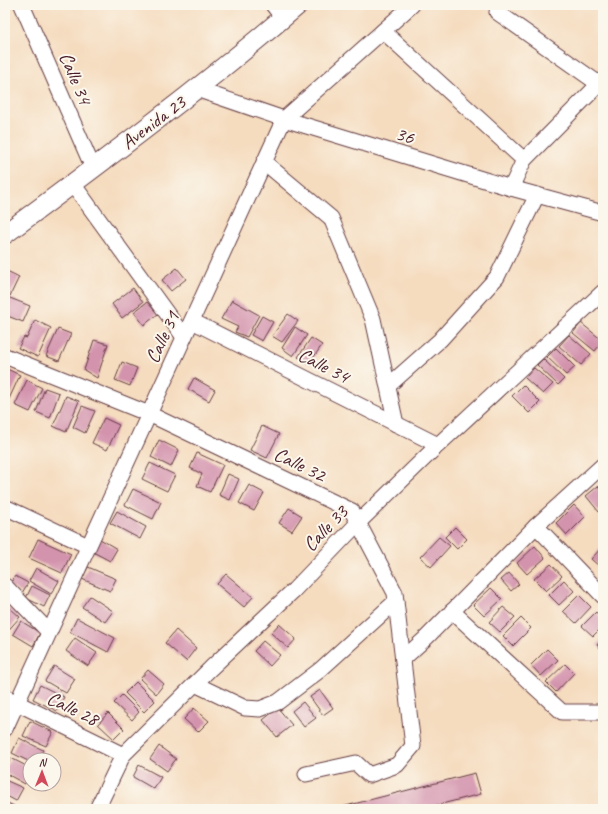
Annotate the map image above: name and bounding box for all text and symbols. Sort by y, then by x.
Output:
street label: Calle 34 [53,48,98,110]
street label: Avenida 23 [116,89,192,155]
street label: 36 [393,121,418,150]
street label: Calle 31 [140,306,186,367]
street label: Calle 34 [294,342,355,390]
street label: Calle 32 [270,441,331,488]
street label: Calle 33 [298,499,355,557]
street label: Calle 28 [43,685,104,732]
north arrow [22,752,62,792]
text: N [39,755,48,769]

